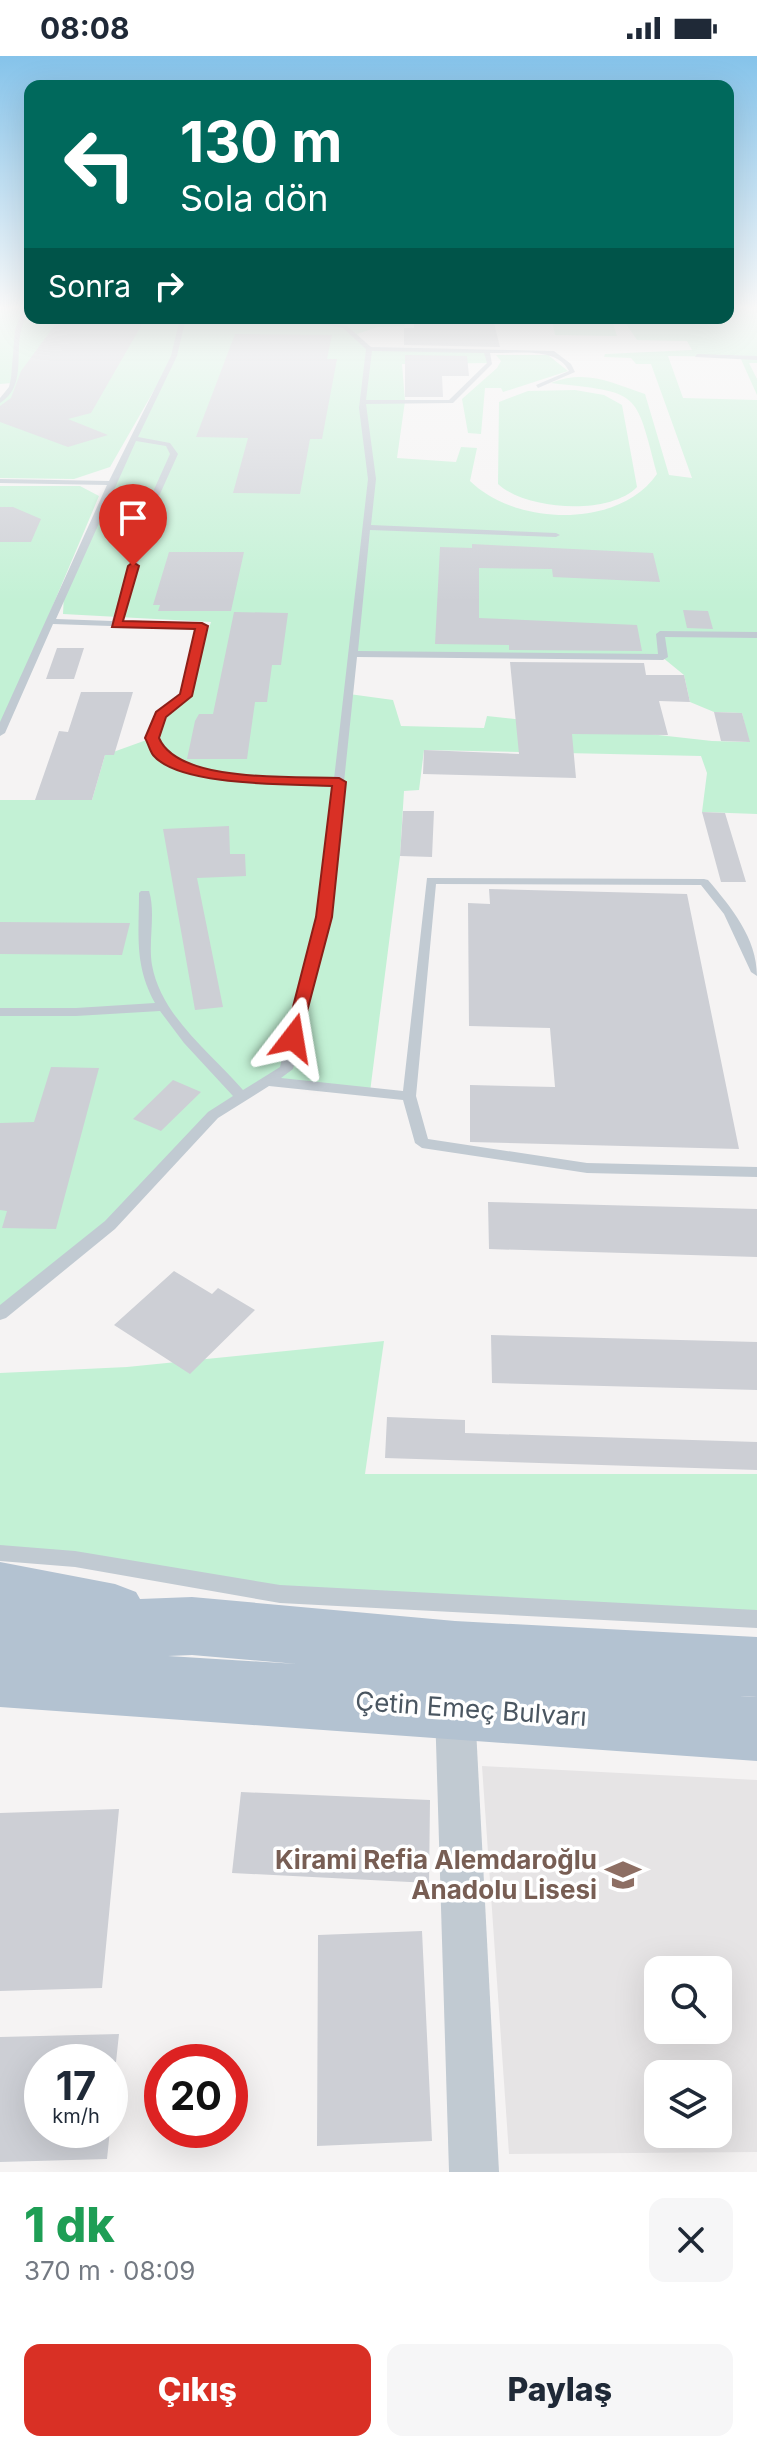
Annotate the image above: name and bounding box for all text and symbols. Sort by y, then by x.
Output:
text: 08:08 [40,10,130,46]
text: 130 m [180,108,342,176]
icon: left [48,112,152,216]
text: Sola dön [180,176,329,220]
icon: right [147,264,191,308]
text: Sonra [48,268,131,304]
pin [99,484,167,566]
icon: arrive [111,496,155,540]
position arrow [251,996,335,1080]
street label: Çetin Emeç Bulvarı [354,1685,588,1732]
place label: Kirami Refia Alemdaroğlu Anadolu Lisesi [275,1844,597,1905]
school or university icon: Kirami Refia Alemdaroğlu Anadolu Lisesi [604,1856,642,1894]
map controls [644,1956,732,2148]
button: search [644,1956,732,2044]
speed limit sign: 20 [144,2044,248,2148]
button: layers [644,2060,732,2148]
text: 17 [56,2061,96,2110]
text: km/h [52,2104,100,2128]
text: 1 dk [24,2195,115,2254]
button: close [649,2198,733,2282]
text: 370 m · 08:09 [24,2255,195,2286]
button: Çıkış [24,2344,371,2436]
button: Paylaş [387,2344,733,2436]

